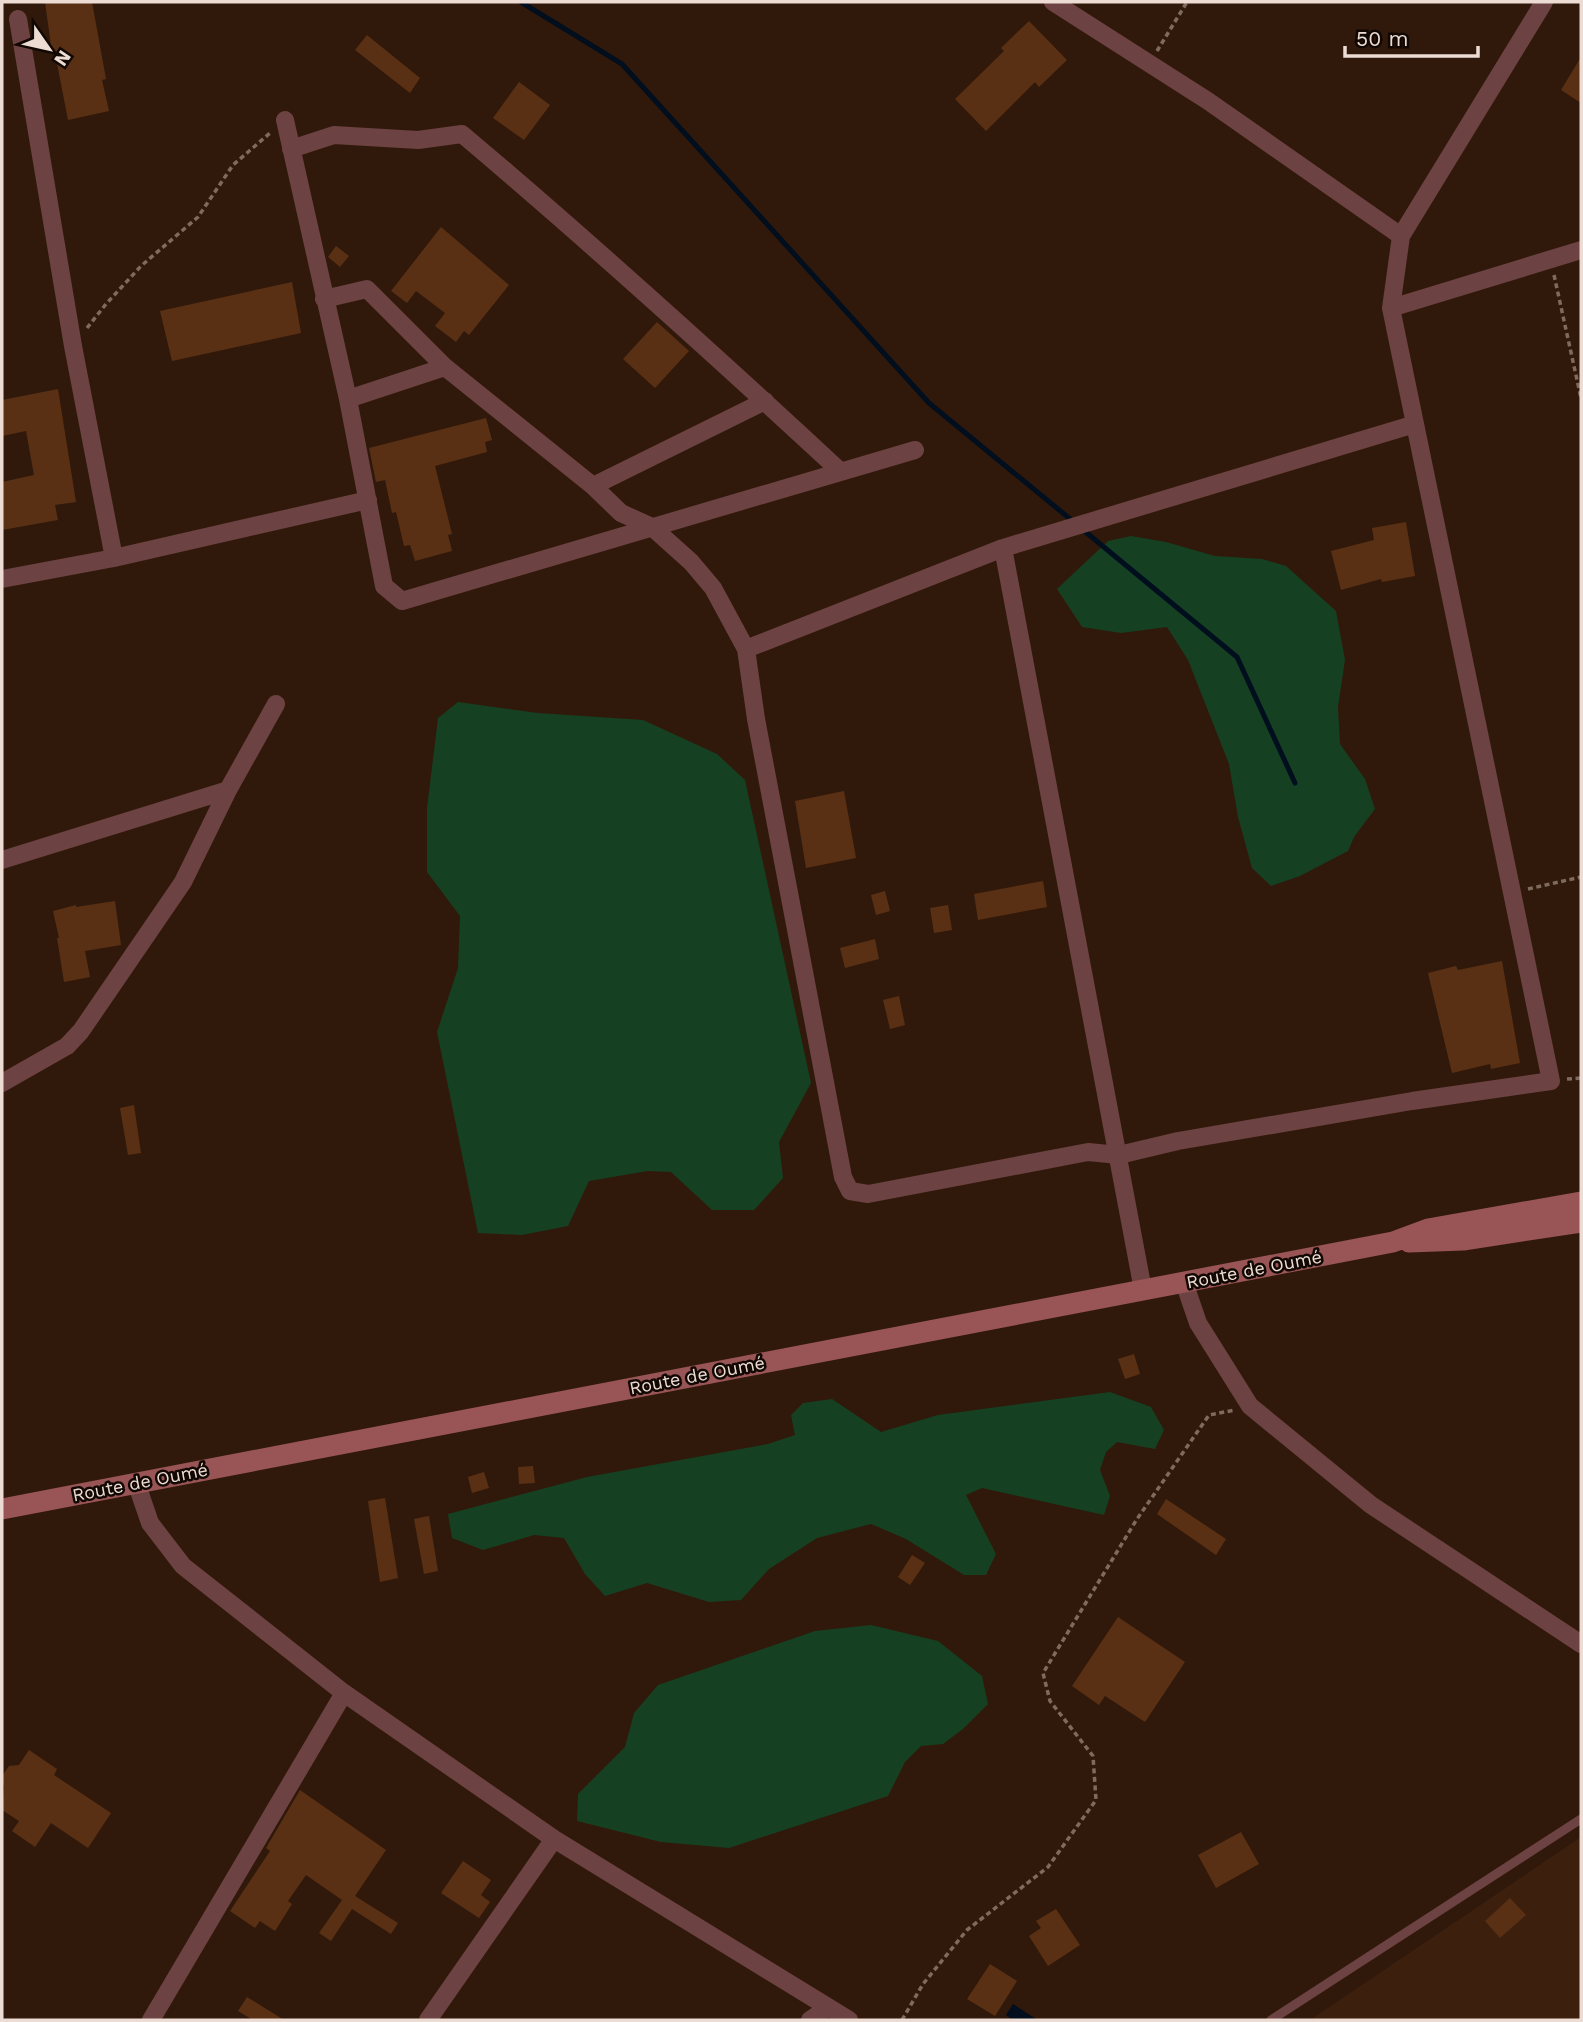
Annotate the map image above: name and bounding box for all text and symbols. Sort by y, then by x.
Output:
north arrow [14,14,84,84]
scale bar [1345,14,1478,58]
text: 50 m [1356,26,1408,51]
text: N [49,46,76,70]
street label: Route de Oumé [1184,1246,1324,1292]
street label: Route de Oumé [627,1352,767,1398]
street label: Route de Oumé [70,1459,210,1505]

